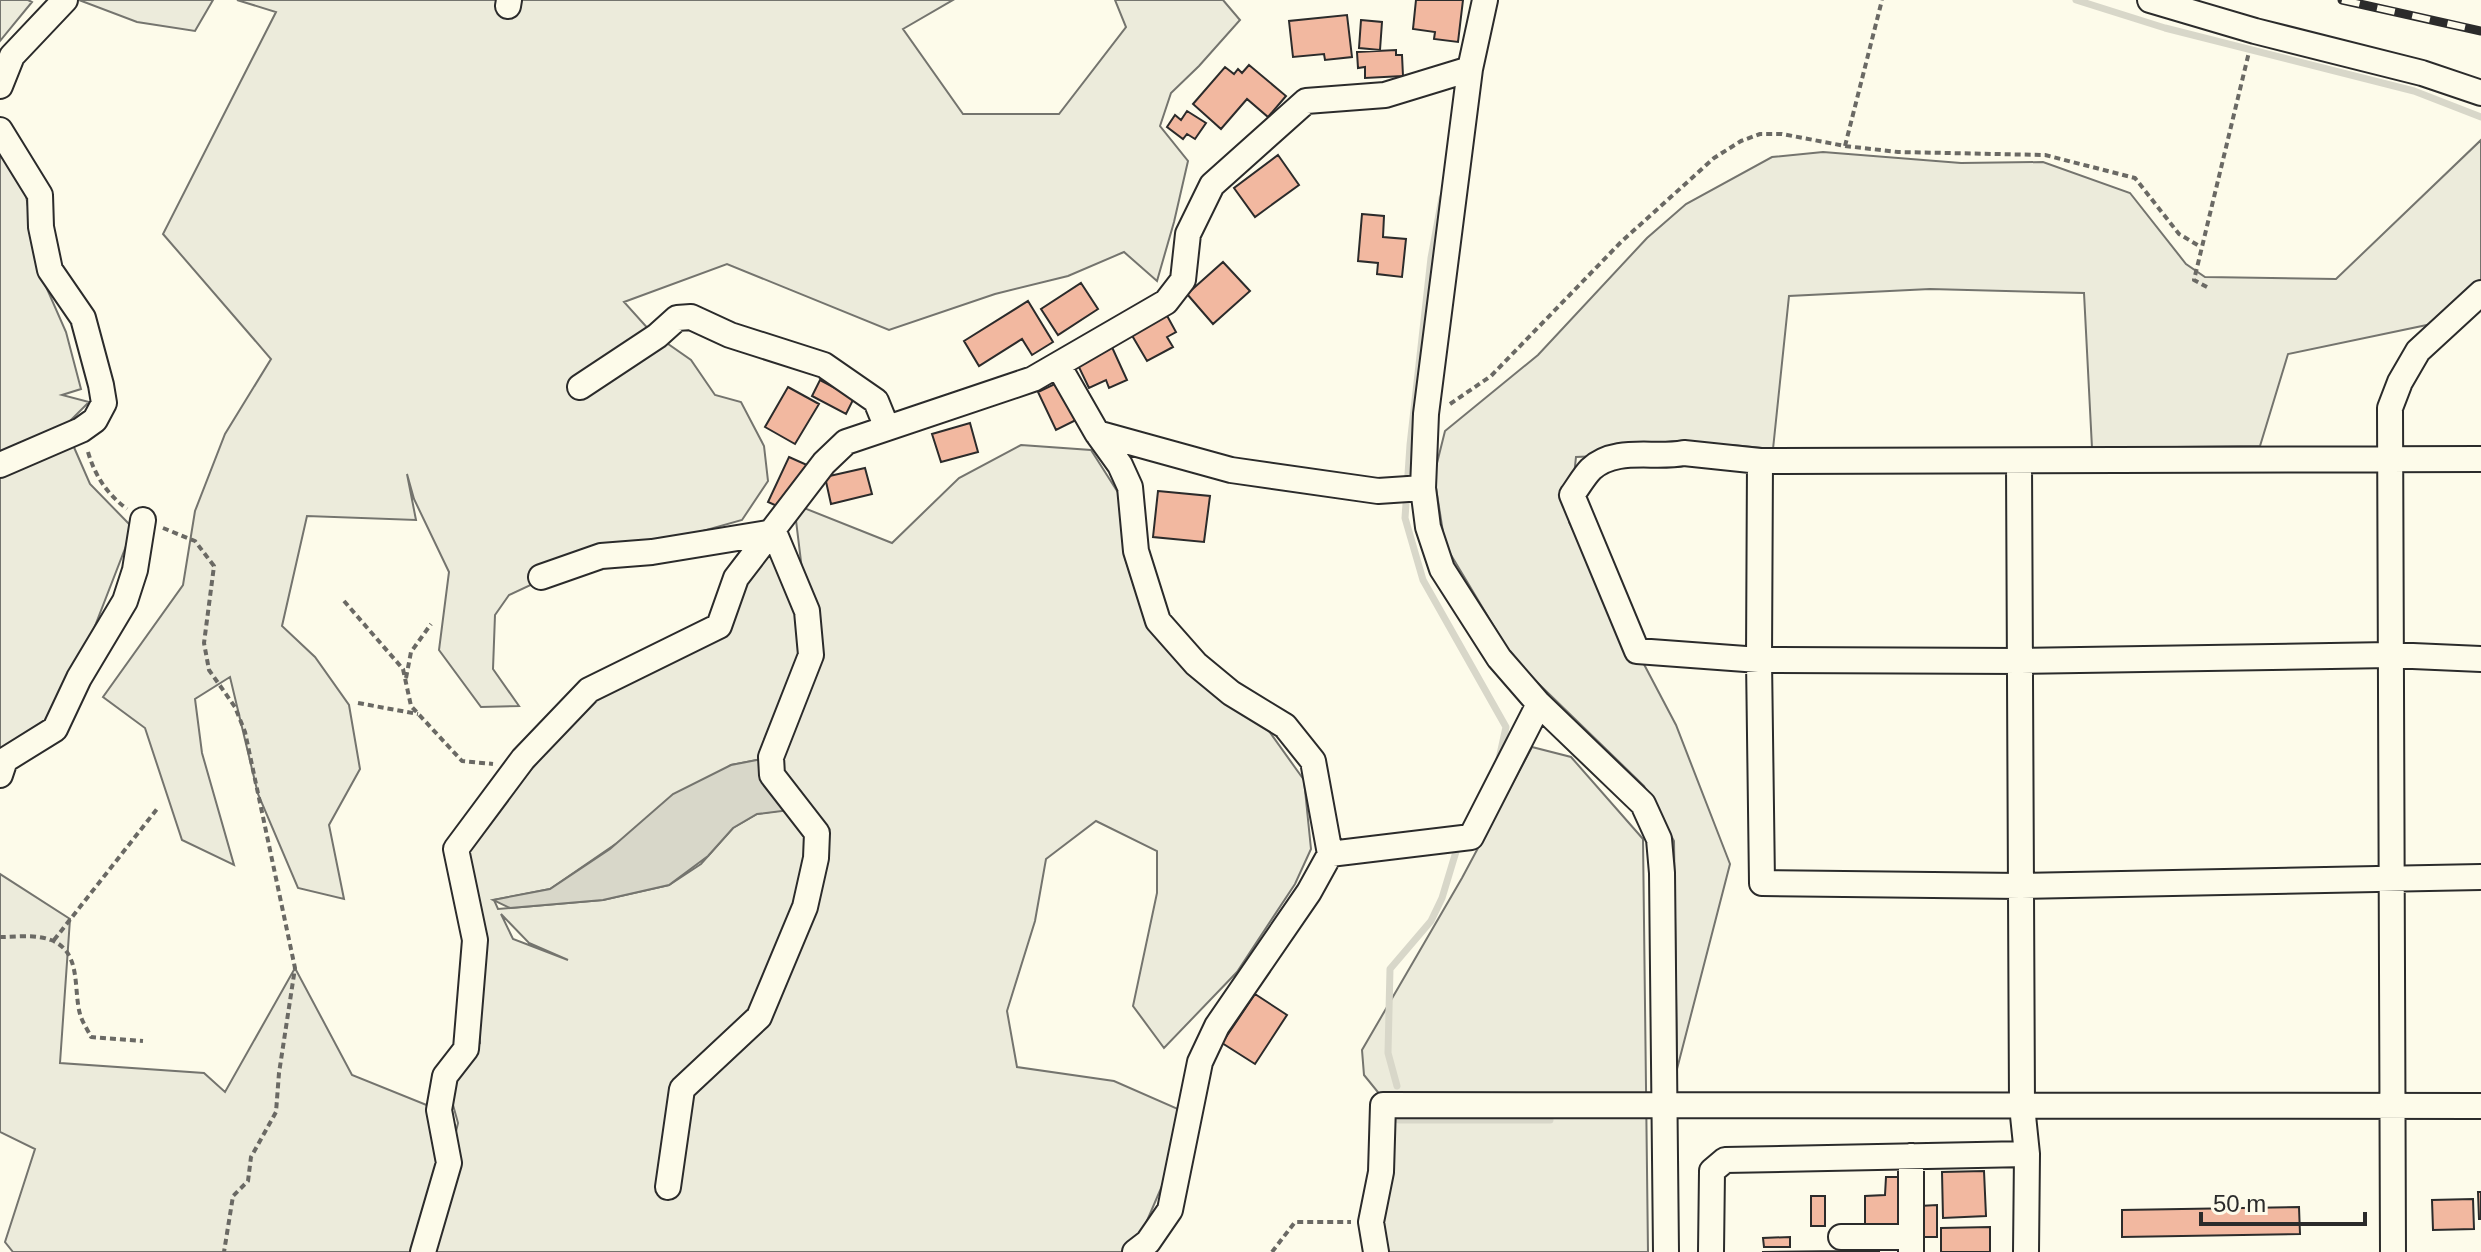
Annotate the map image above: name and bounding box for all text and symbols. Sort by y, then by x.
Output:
scale bar [2201,1176,2365,1226]
text: 50 m [2213,1190,2266,1217]

